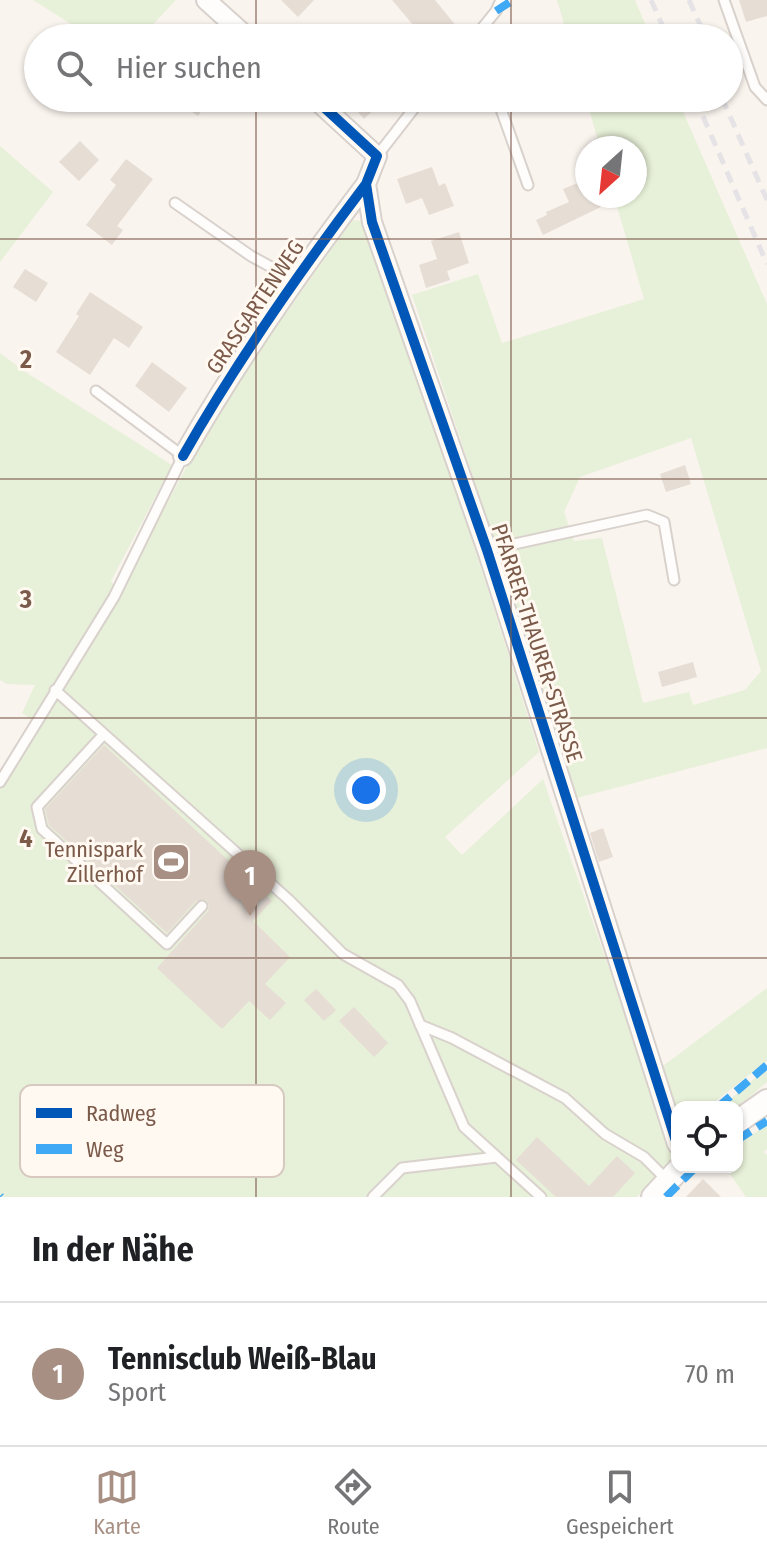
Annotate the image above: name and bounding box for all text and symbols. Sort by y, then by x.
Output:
search box [24,24,743,112]
icon: search [52,46,96,90]
text: Hier suchen [116,50,262,86]
north arrow [575,136,647,208]
street label: GRASGARTENWEG [200,235,310,379]
text: 2 [19,344,32,375]
street label: PFARRER-THAURER-STRASSE [486,520,588,766]
text: 3 [19,584,32,615]
your location [346,770,386,810]
text: 4 [19,823,33,854]
place label: Tennispark Zillerhof [45,836,144,888]
sports icon: Tennispark Zillerhof [150,841,192,883]
pin: 1 [224,850,276,916]
legend [20,1085,284,1177]
text: Radweg [86,1100,157,1127]
map controls [671,1101,743,1173]
button: locate [671,1101,743,1173]
text: Weg [86,1136,124,1163]
text: In der Nähe [32,1229,194,1270]
text: Tennisclub Weiß-Blau [108,1341,377,1377]
text: 1 [53,1359,64,1390]
text: 70 m [685,1359,735,1390]
text: Sport [108,1377,166,1408]
tab: Karte [93,1465,141,1540]
tab: Route [327,1465,380,1540]
tab: Gespeichert [566,1465,674,1540]

